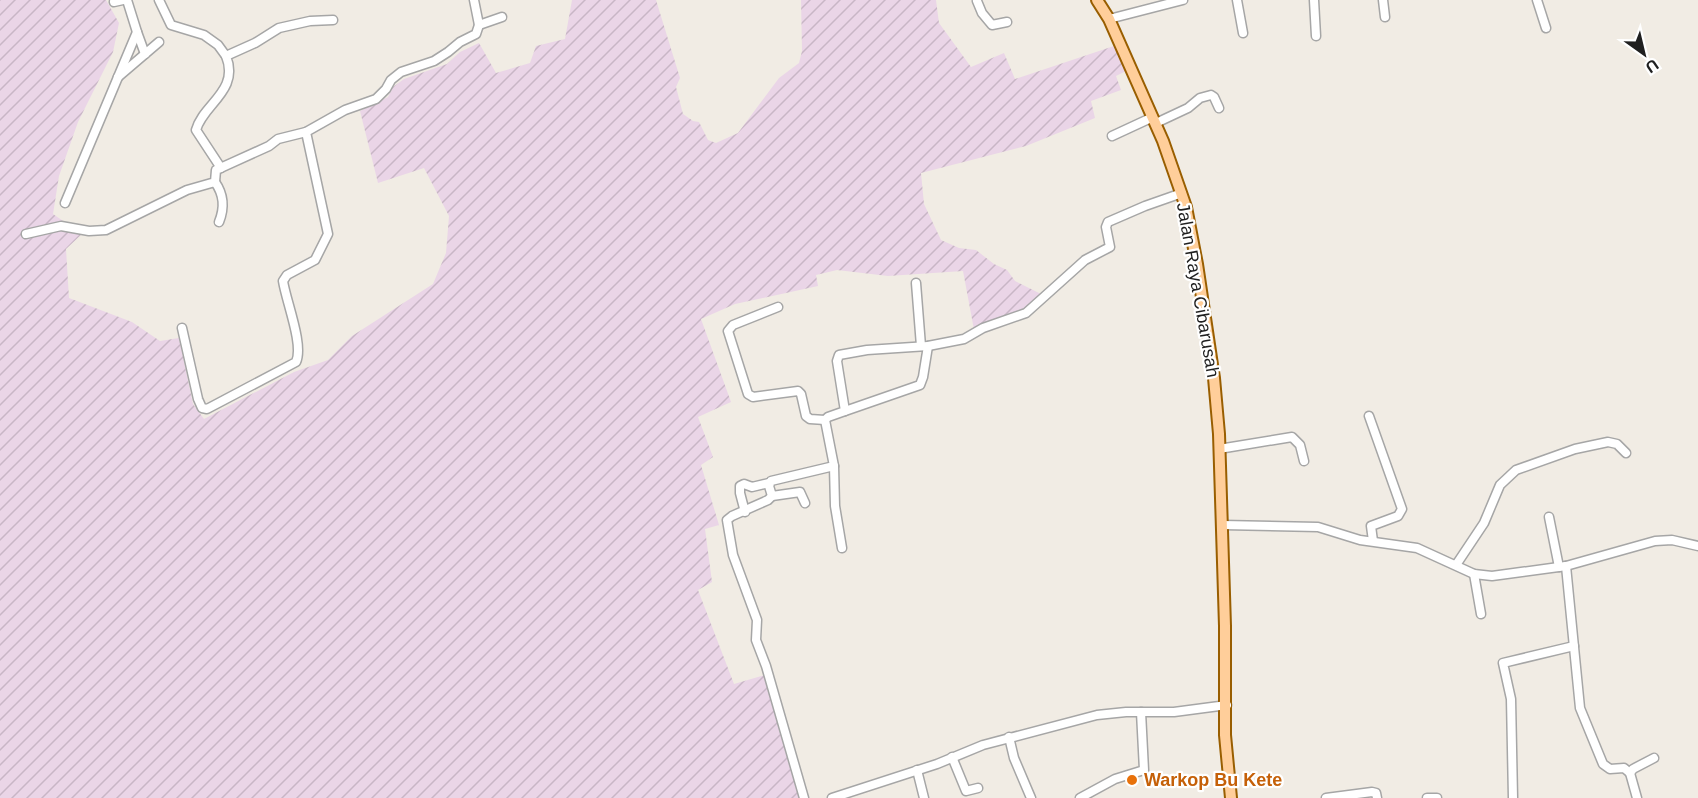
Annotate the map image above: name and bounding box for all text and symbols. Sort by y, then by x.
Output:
north arrow [1614,24,1674,84]
text: U [1643,56,1662,76]
street label: Jalan Raya Cibarusah [1173,201,1223,379]
place label: Warkop Bu Kete [1144,770,1282,790]
marker: Warkop Bu Kete [1125,773,1139,787]

